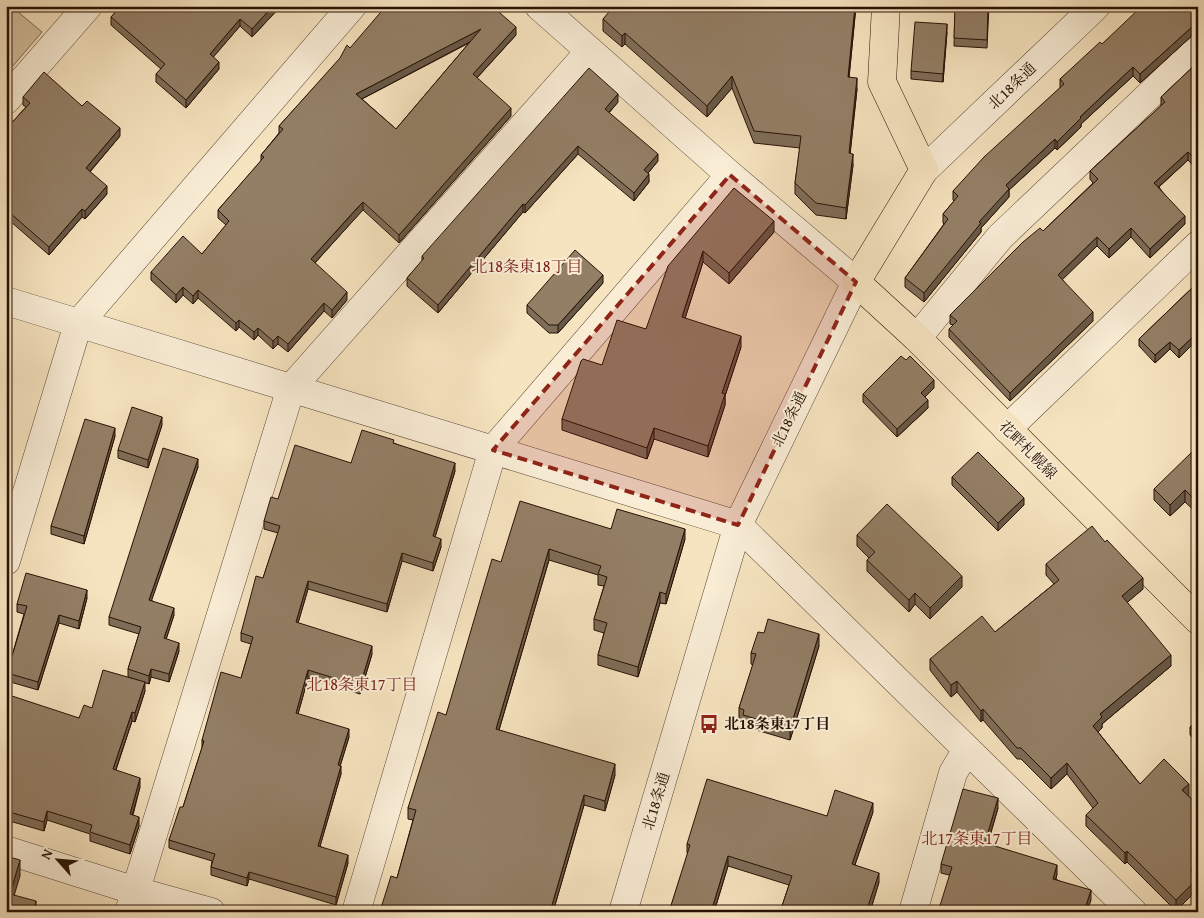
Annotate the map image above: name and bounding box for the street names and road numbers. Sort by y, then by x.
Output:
street label: 北18条通 [983,57,1040,114]
street label: 北18条通 [766,387,811,450]
street label: 花畔札幌線 [994,416,1062,484]
street label: 北18条通 [637,769,674,832]

